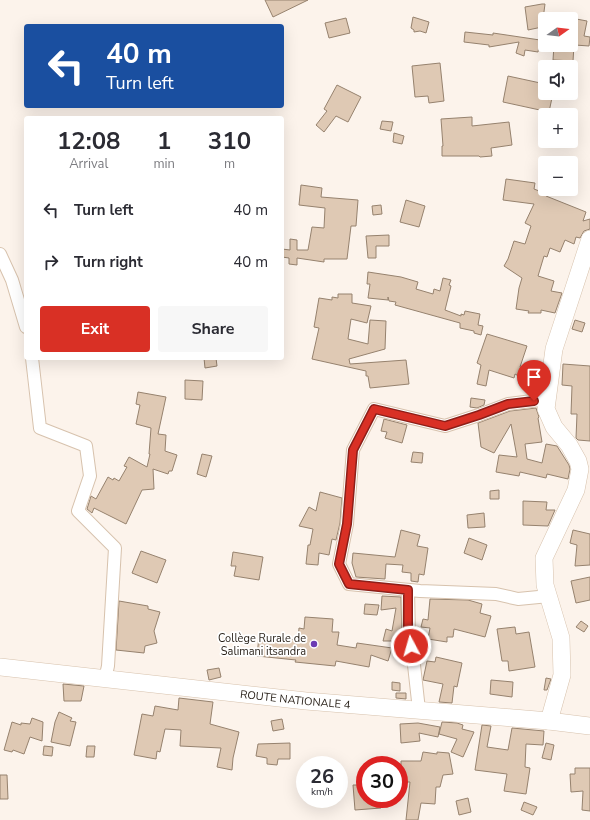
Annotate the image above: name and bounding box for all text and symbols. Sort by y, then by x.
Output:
north arrow [538,12,578,52]
map controls [538,12,578,196]
text: 40 m [106,35,172,73]
icon: left [40,40,92,92]
button: sound [538,60,578,100]
text: Turn left [106,71,174,95]
button: + [538,108,578,148]
text: 12:08 [57,125,120,157]
text: 1 [157,125,171,157]
text: 310 [208,125,251,157]
text: Arrival [69,155,108,173]
text: min [153,155,175,173]
text: m [224,155,235,173]
button: − [538,156,578,196]
icon: left [40,199,62,221]
text: Turn left [74,200,133,220]
text: 40 m [233,200,268,220]
icon: right [40,251,62,273]
text: Turn right [74,252,143,272]
text: 40 m [233,252,268,272]
button: Exit [40,306,150,352]
button: Share [158,306,268,352]
pin [517,360,551,401]
icon: arrive [523,366,545,388]
position arrow [390,625,432,667]
place label: Collège Rurale de Salimani itsandra [218,631,306,659]
marker: Collège Rurale de Salimani itsandra [309,639,319,649]
street label: ROUTE NATIONALE 4 [239,686,351,712]
speed limit sign: 30 [356,756,408,808]
text: 26 [310,763,334,790]
text: km/h [311,785,333,799]

